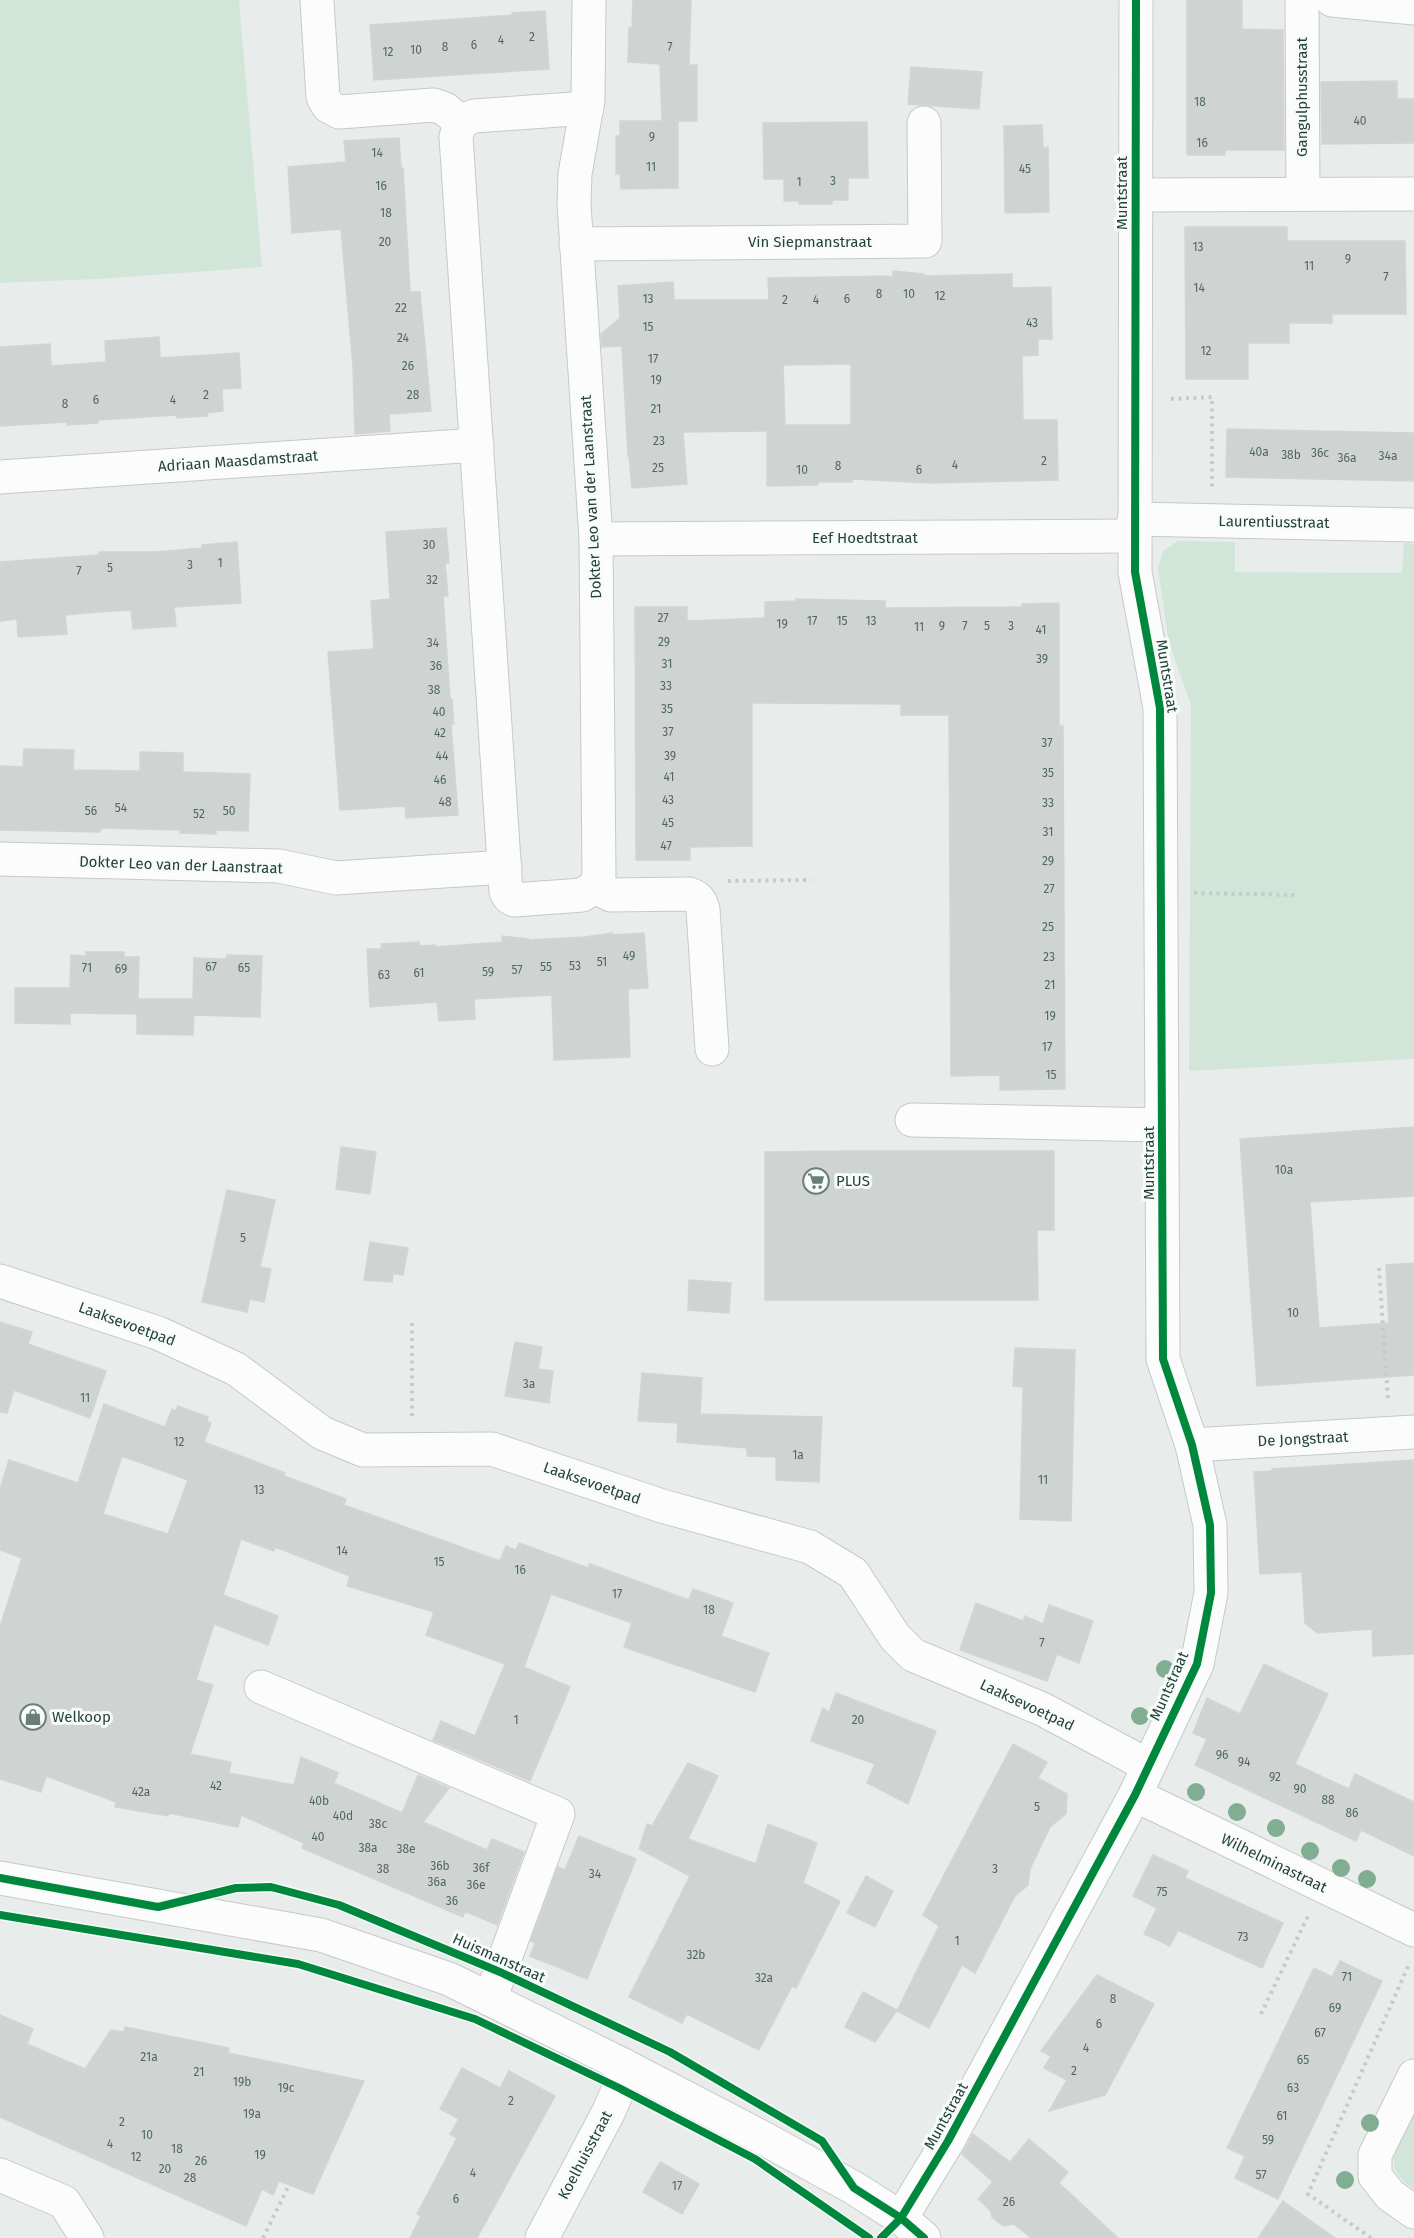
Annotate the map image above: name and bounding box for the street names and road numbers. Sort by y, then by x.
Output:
street label: Gangulphusstraat [1293,37,1311,157]
street label: Muntstraat [1113,155,1131,230]
street label: Vin Siepmanstraat [748,233,873,251]
street label: Dokter Leo van der Laanstraat [577,394,605,599]
street label: Adriaan Maasdamstraat [157,446,319,476]
street label: Laurentiusstraat [1218,512,1330,532]
street label: Eef Hoedtstraat [812,529,918,547]
street label: Muntstraat [1152,638,1182,715]
street label: Dokter Leo van der Laanstraat [79,852,284,878]
street label: Muntstraat [1140,1125,1158,1200]
street label: Laaksevoetpad [76,1298,178,1350]
street label: De Jongstraat [1257,1428,1349,1450]
street label: Laaksevoetpad [541,1458,643,1508]
street label: Muntstraat [1146,1648,1192,1723]
street label: Laaksevoetpad [977,1675,1077,1735]
street label: Wilhelminastraat [1218,1830,1330,1897]
street label: Huismanstraat [450,1930,549,1987]
street label: Muntstraat [920,2079,972,2153]
street label: Koelhuisstraat [554,2107,616,2202]

